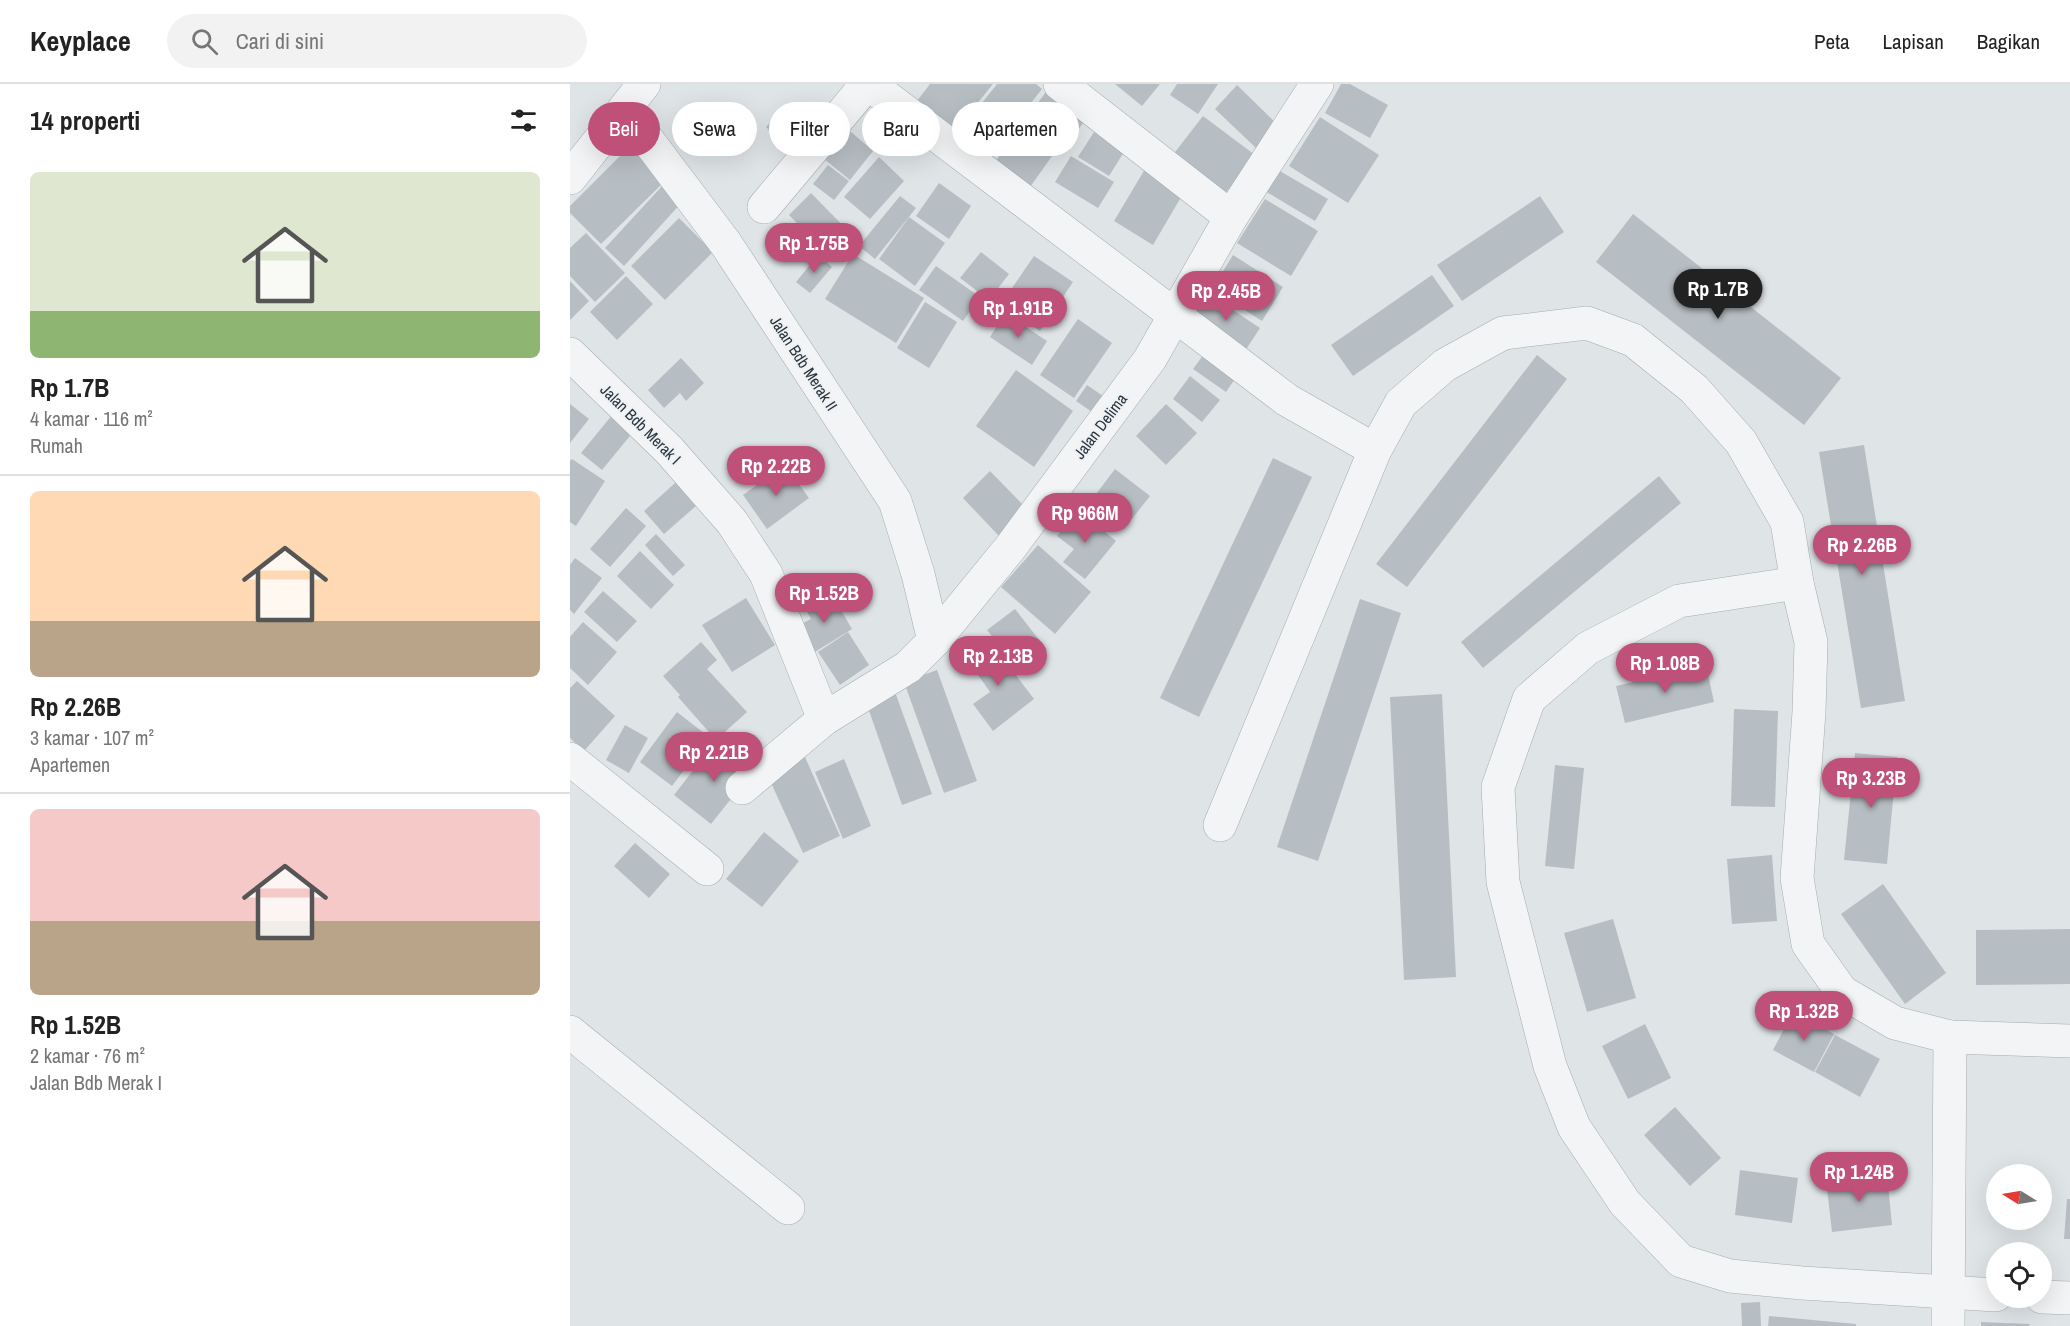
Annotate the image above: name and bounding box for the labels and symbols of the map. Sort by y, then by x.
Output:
pin: Rp 1.75B [752,223,876,274]
pin: Rp 1.7B [1663,269,1773,320]
pin: Rp 2.45B [1164,271,1288,322]
pin: Rp 1.91B [956,288,1080,339]
street label: Jalan Bdb Merak II [765,311,843,415]
street label: Jalan Bdb Merak I [596,379,686,469]
street label: Jalan Delima [1068,388,1132,463]
pin: Rp 2.22B [714,446,838,497]
pin: Rp 966M [1030,493,1140,544]
pin: Rp 2.26B [1800,525,1924,576]
pin: Rp 1.52B [762,573,886,624]
pin: Rp 2.13B [936,636,1060,687]
pin: Rp 1.08B [1603,643,1727,694]
pin: Rp 2.21B [652,732,776,783]
pin: Rp 3.23B [1809,758,1933,809]
pin: Rp 1.32B [1742,991,1866,1042]
pin: Rp 1.24B [1797,1152,1921,1203]
north arrow [1986,1164,2052,1230]

